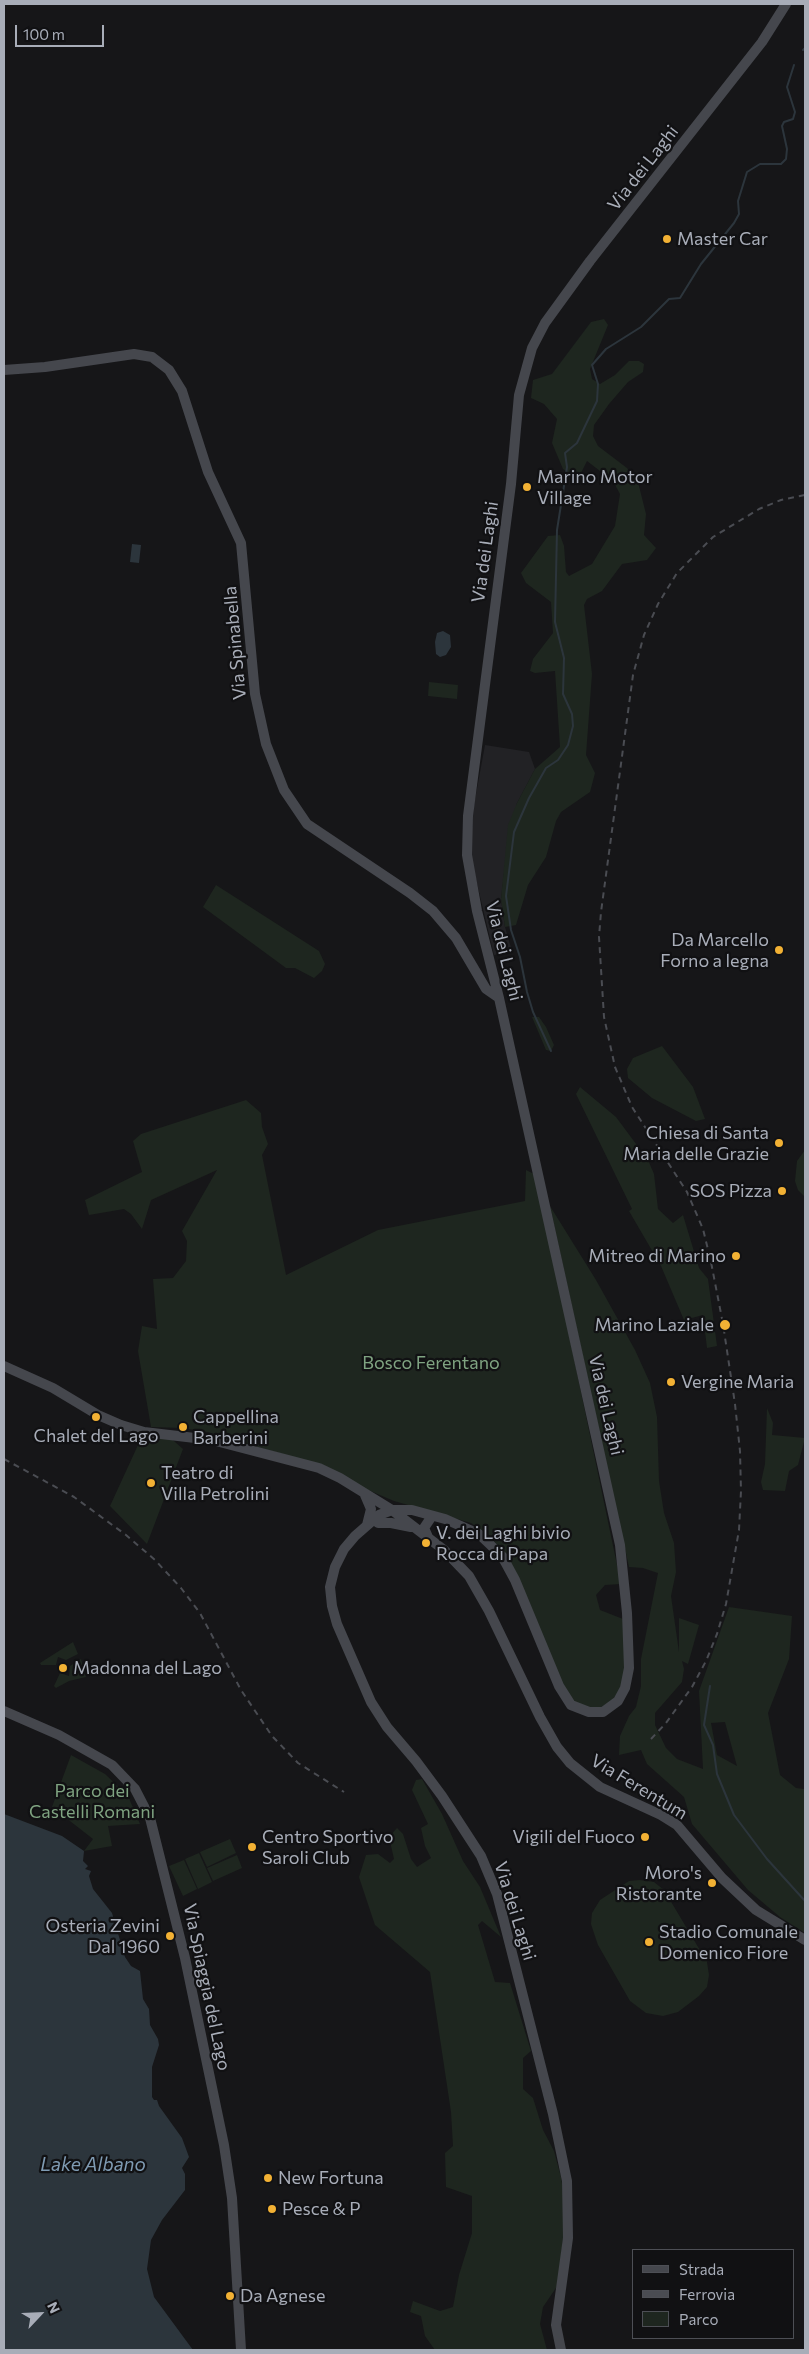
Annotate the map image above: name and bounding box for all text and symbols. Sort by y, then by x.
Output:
scale bar [18,15,106,47]
text: 100 m [23,25,65,43]
street label: Via dei Laghi [603,121,683,215]
place label: Master Car [677,228,768,250]
marker: Master Car [661,233,673,245]
place label: Marino Motor Village [537,466,653,508]
marker: Marino Motor Village [521,481,533,493]
street label: Via dei Laghi [467,500,503,604]
street label: Via Spinabella [219,585,251,701]
street label: Via dei Laghi [481,899,527,1003]
place label: Da Marcello Forno a legna [660,929,769,972]
marker: Da Marcello Forno a legna [773,944,785,956]
place label: Chiesa di Santa Maria delle Grazie [623,1122,769,1164]
marker: Chiesa di Santa Maria delle Grazie [773,1137,785,1149]
place label: SOS Pizza [690,1180,772,1202]
marker: SOS Pizza [776,1185,788,1197]
place label: Mitreo di Marino [588,1245,726,1267]
marker: Mitreo di Marino [730,1250,742,1262]
place label: Marino Laziale [594,1314,714,1336]
marker: Marino Laziale [718,1318,732,1332]
park label: Bosco Ferentano [362,1352,500,1374]
street label: Via dei Laghi [584,1353,628,1457]
place label: Vergine Maria [681,1371,794,1393]
marker: Vergine Maria [665,1376,677,1388]
place label: Cappellina Barberini [193,1406,279,1448]
marker: Chalet del Lago [90,1411,102,1423]
marker: Cappellina Barberini [177,1421,189,1433]
place label: Chalet del Lago [34,1425,158,1447]
place label: Teatro di Villa Petrolini [161,1462,269,1505]
marker: Teatro di Villa Petrolini [145,1477,157,1489]
place label: V. dei Laghi bivio Rocca di Papa [436,1522,571,1565]
marker: V. dei Laghi bivio Rocca di Papa [420,1537,432,1549]
place label: Madonna del Lago [73,1657,222,1679]
marker: Madonna del Lago [57,1662,69,1674]
street label: Via Ferentum [587,1750,691,1824]
park label: Parco dei Castelli Romani [29,1780,155,1822]
place label: Centro Sportivo Saroli Club [262,1826,393,1868]
place label: Vigili del Fuoco [513,1826,635,1848]
marker: Vigili del Fuoco [639,1831,651,1843]
marker: Centro Sportivo Saroli Club [246,1841,258,1853]
street label: Via dei Laghi [490,1859,540,1963]
place label: Moro's Ristorante [616,1862,702,1905]
marker: Moro's Ristorante [706,1877,718,1889]
street label: Via Spiaggia del Lago [179,1902,235,2072]
place label: Osteria Zevini Dal 1960 [46,1915,160,1958]
place label: Stadio Comunale Domenico Fiore [659,1921,798,1964]
marker: Osteria Zevini Dal 1960 [164,1930,176,1942]
marker: Stadio Comunale Domenico Fiore [643,1936,655,1948]
water label: Lake Albano [40,2154,146,2176]
place label: New Fortuna [278,2167,384,2189]
marker: New Fortuna [262,2172,274,2184]
place label: Pesce & P [282,2198,360,2220]
marker: Pesce & P [266,2203,278,2215]
legend [632,2249,794,2339]
text: Strada [679,2260,724,2278]
place label: Da Agnese [240,2285,325,2307]
text: Ferrovia [679,2285,735,2303]
north arrow [15,2289,65,2339]
marker: Da Agnese [224,2290,236,2302]
text: N [44,2299,64,2316]
text: Parco [679,2310,718,2328]

